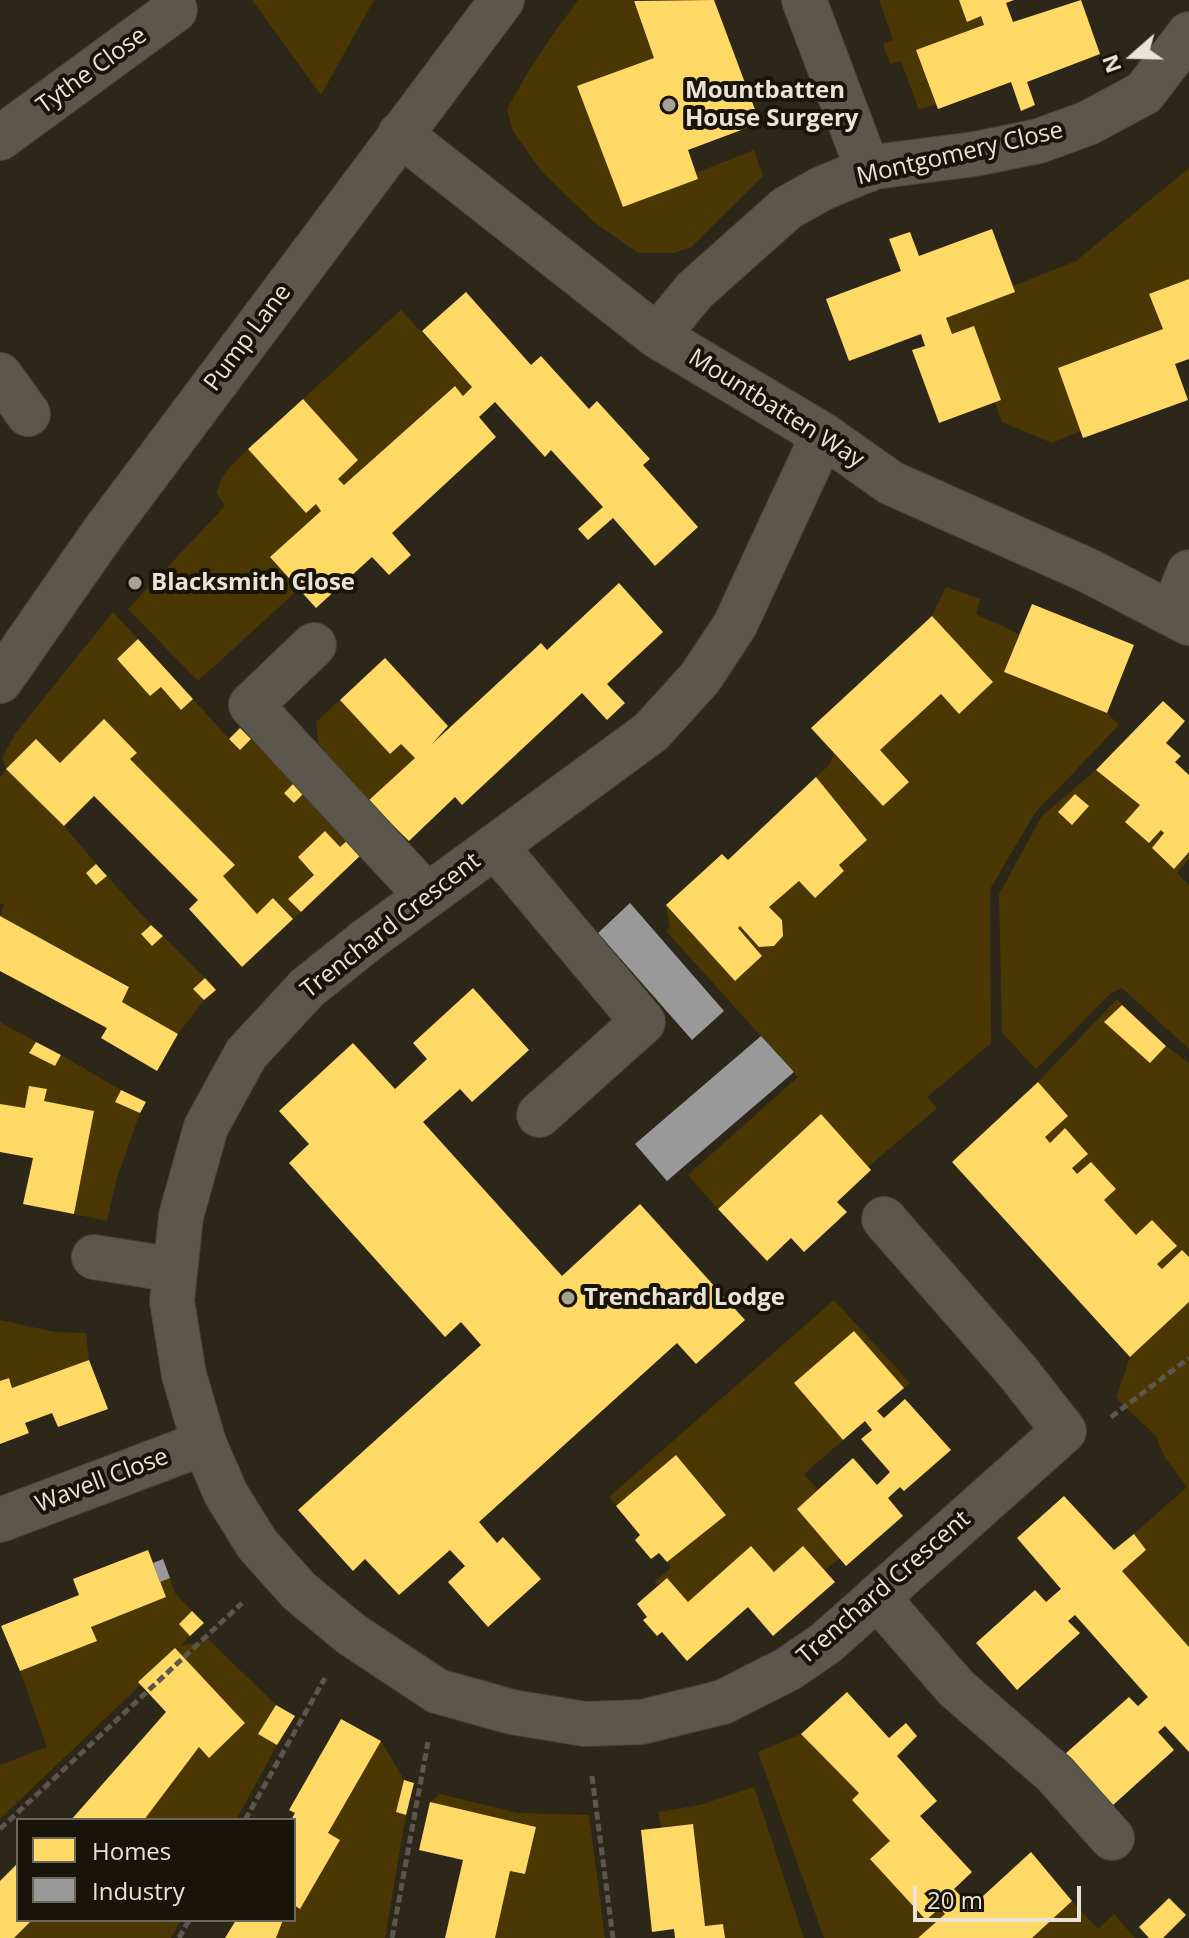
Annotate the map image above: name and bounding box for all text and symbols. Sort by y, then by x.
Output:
north arrow [1093,16,1173,96]
street label: Tythe Close [31,22,153,120]
text: N [1093,51,1128,78]
place label: Mountbatten House Surgery [685,77,859,133]
marker: Mountbatten House Surgery [660,96,678,114]
street label: Montgomery Close [854,116,1066,192]
street label: Pump Lane [198,279,298,397]
street label: Mountbatten Way [683,344,869,474]
place label: Blacksmith Close [151,569,355,597]
marker: Blacksmith Close [126,574,144,592]
street label: Trenchard Crescent [296,847,486,1005]
place label: Trenchard Lodge [584,1284,785,1312]
marker: Trenchard Lodge [559,1289,577,1307]
street label: Wavell Close [32,1442,172,1520]
street label: Trenchard Crescent [792,1505,976,1671]
legend [16,1818,296,1922]
text: Homes [92,1834,171,1867]
scale bar [917,1870,1085,1920]
text: Industry [92,1874,185,1907]
text: 20 m [927,1883,983,1916]

